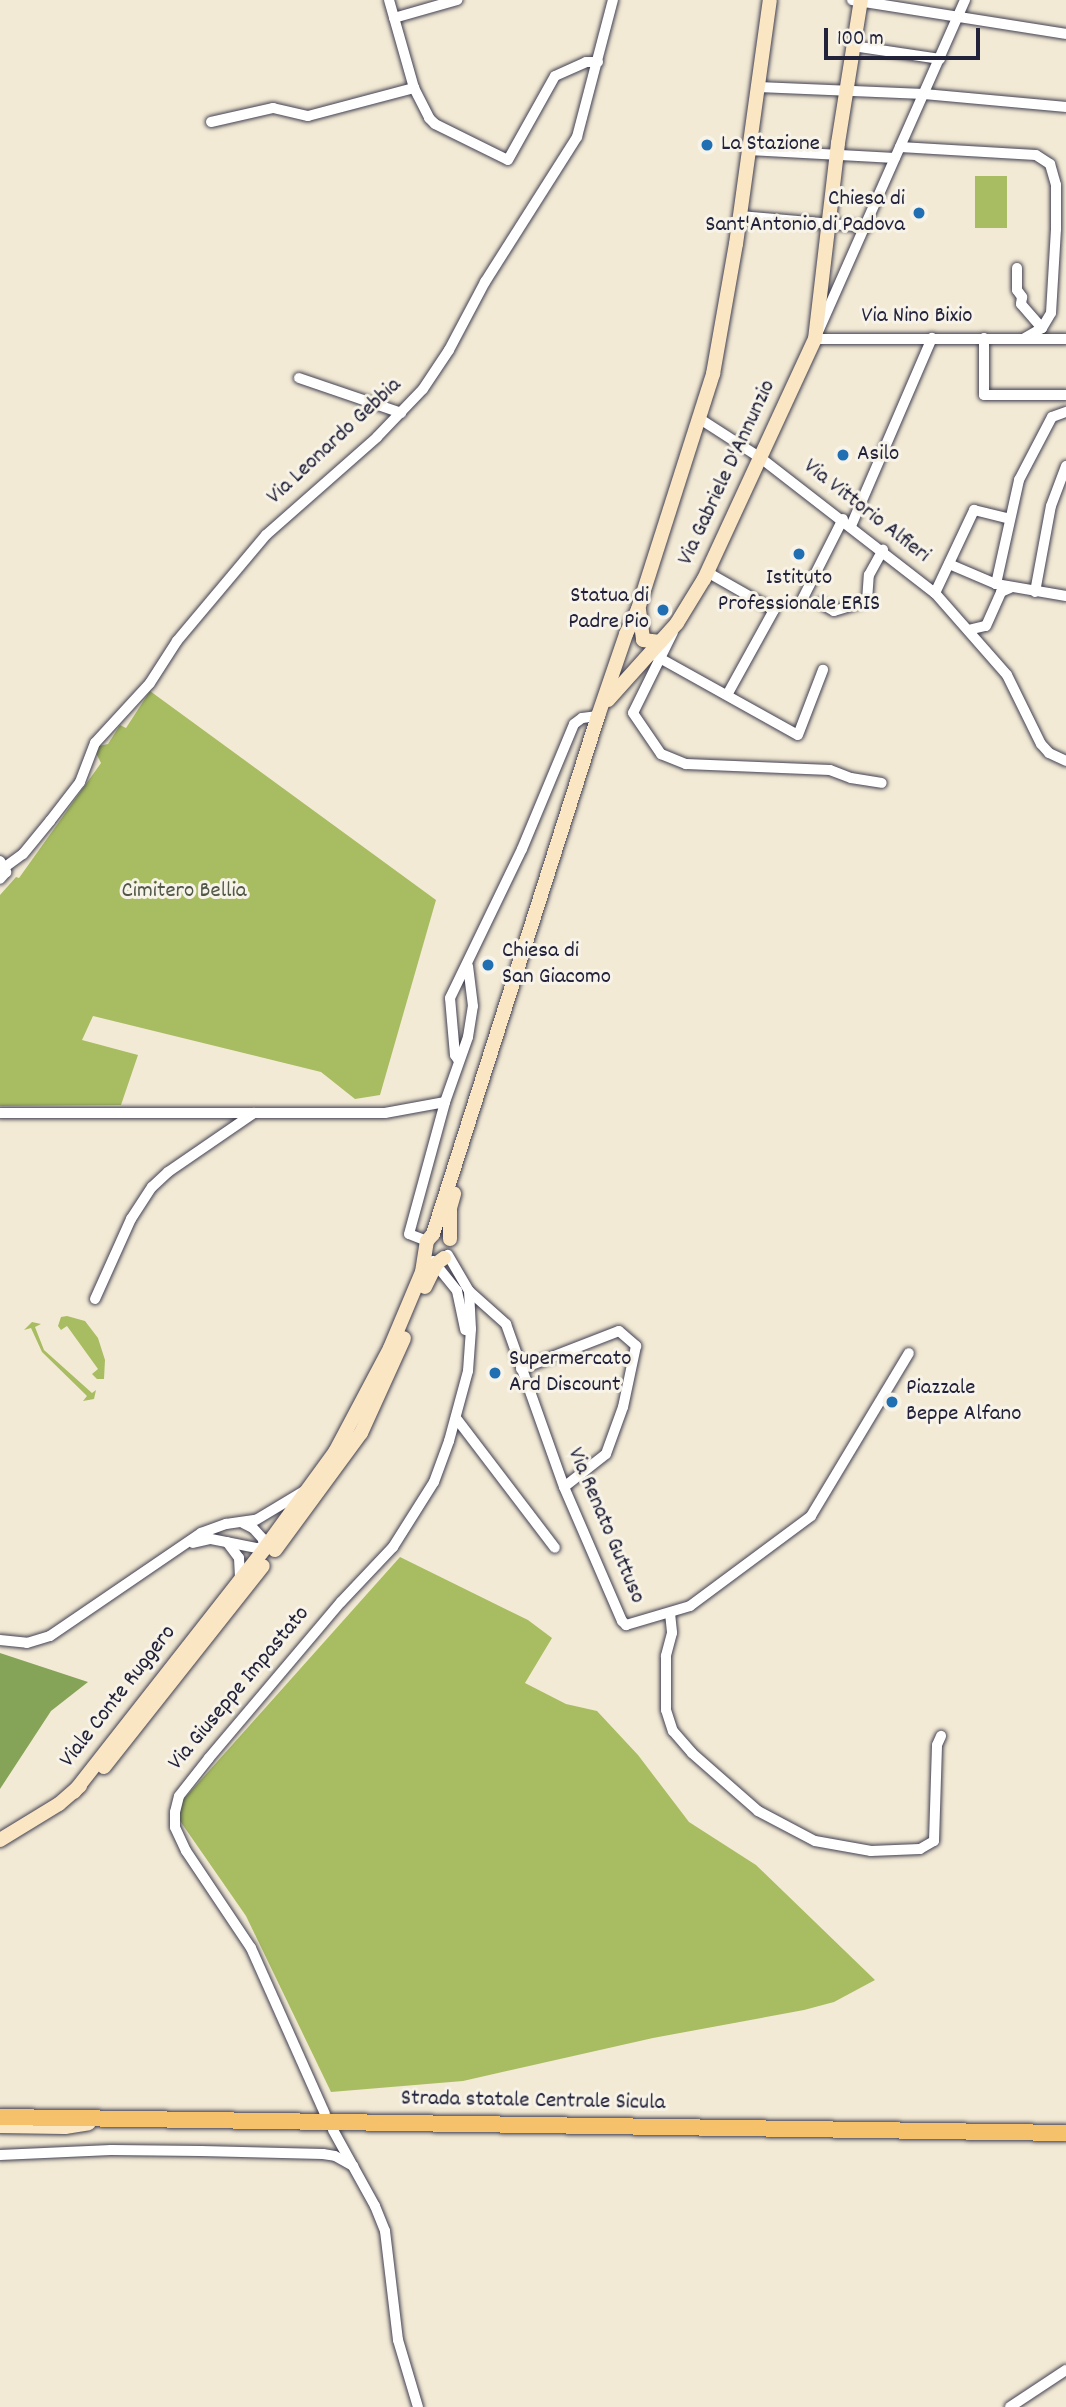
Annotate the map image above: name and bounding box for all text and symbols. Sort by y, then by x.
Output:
scale bar [828,14,984,58]
text: 100 m [837,25,884,55]
place label: La Stazione [721,131,820,159]
marker: La Stazione [699,137,715,153]
place label: Chiesa di Sant'Antonio di Padova [705,186,905,240]
marker: Chiesa di Sant'Antonio di Padova [911,205,927,221]
street label: Via Nino Bixio [861,303,973,331]
street label: Via Leonardo Gebbia [262,373,408,511]
street label: Via Gabriele D'Annunzio [673,376,783,570]
place label: Asilo [857,441,899,469]
marker: Asilo [835,447,851,463]
street label: Via Vittorio Alfieri [797,454,935,570]
marker: Istituto Professionale ERIS [791,546,807,562]
place label: Istituto Professionale ERIS [718,565,880,619]
place label: Statua di Padre Pio [568,583,649,637]
marker: Statua di Padre Pio [655,602,671,618]
park label: Cimitero Bellia [121,878,247,906]
place label: Chiesa di San Giacomo [502,938,611,992]
marker: Chiesa di San Giacomo [480,957,496,973]
place label: Supermercato Ard Discount [509,1346,632,1400]
marker: Supermercato Ard Discount [487,1365,503,1381]
place label: Piazzale Beppe Alfano [906,1375,1021,1429]
marker: Piazzale Beppe Alfano [884,1394,900,1410]
street label: Via Renato Guttuso [560,1444,650,1608]
street label: Via Giuseppe Impastato [163,1601,317,1777]
street label: Viale Conte Ruggero [55,1620,183,1774]
street label: Strada statale Centrale Sicula [401,2086,665,2118]

